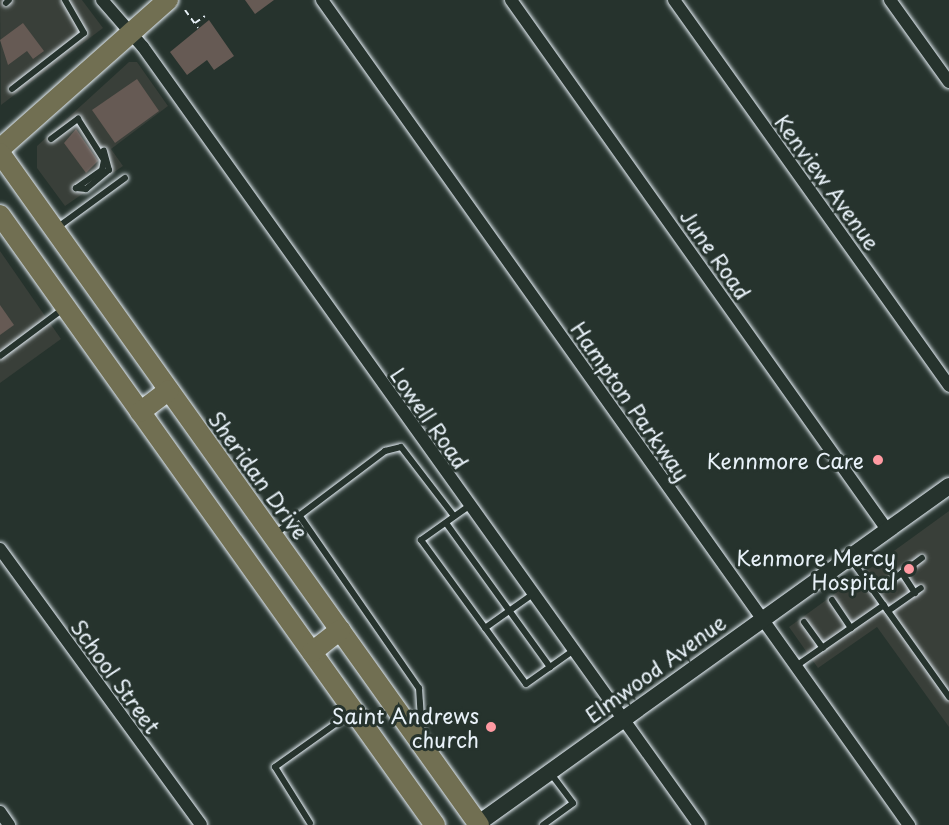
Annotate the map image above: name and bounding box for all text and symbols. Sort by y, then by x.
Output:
street label: Kenview Avenue [771,110,885,254]
street label: June Road [675,204,757,304]
street label: Hampton Parkway [566,316,696,486]
street label: Lowell Road [386,362,474,474]
street label: Sheridan Drive [205,407,313,543]
place label: Kennmore Care [707,447,864,473]
marker: Kennmore Care [869,451,887,469]
place label: Kenmore Mercy Hospital [736,544,896,594]
marker: Kenmore Mercy Hospital [900,560,918,578]
street label: Elmwood Avenue [580,608,730,728]
street label: School Street [66,614,166,738]
place label: Saint Andrews church [331,702,479,752]
marker: Saint Andrews church [484,720,498,734]

